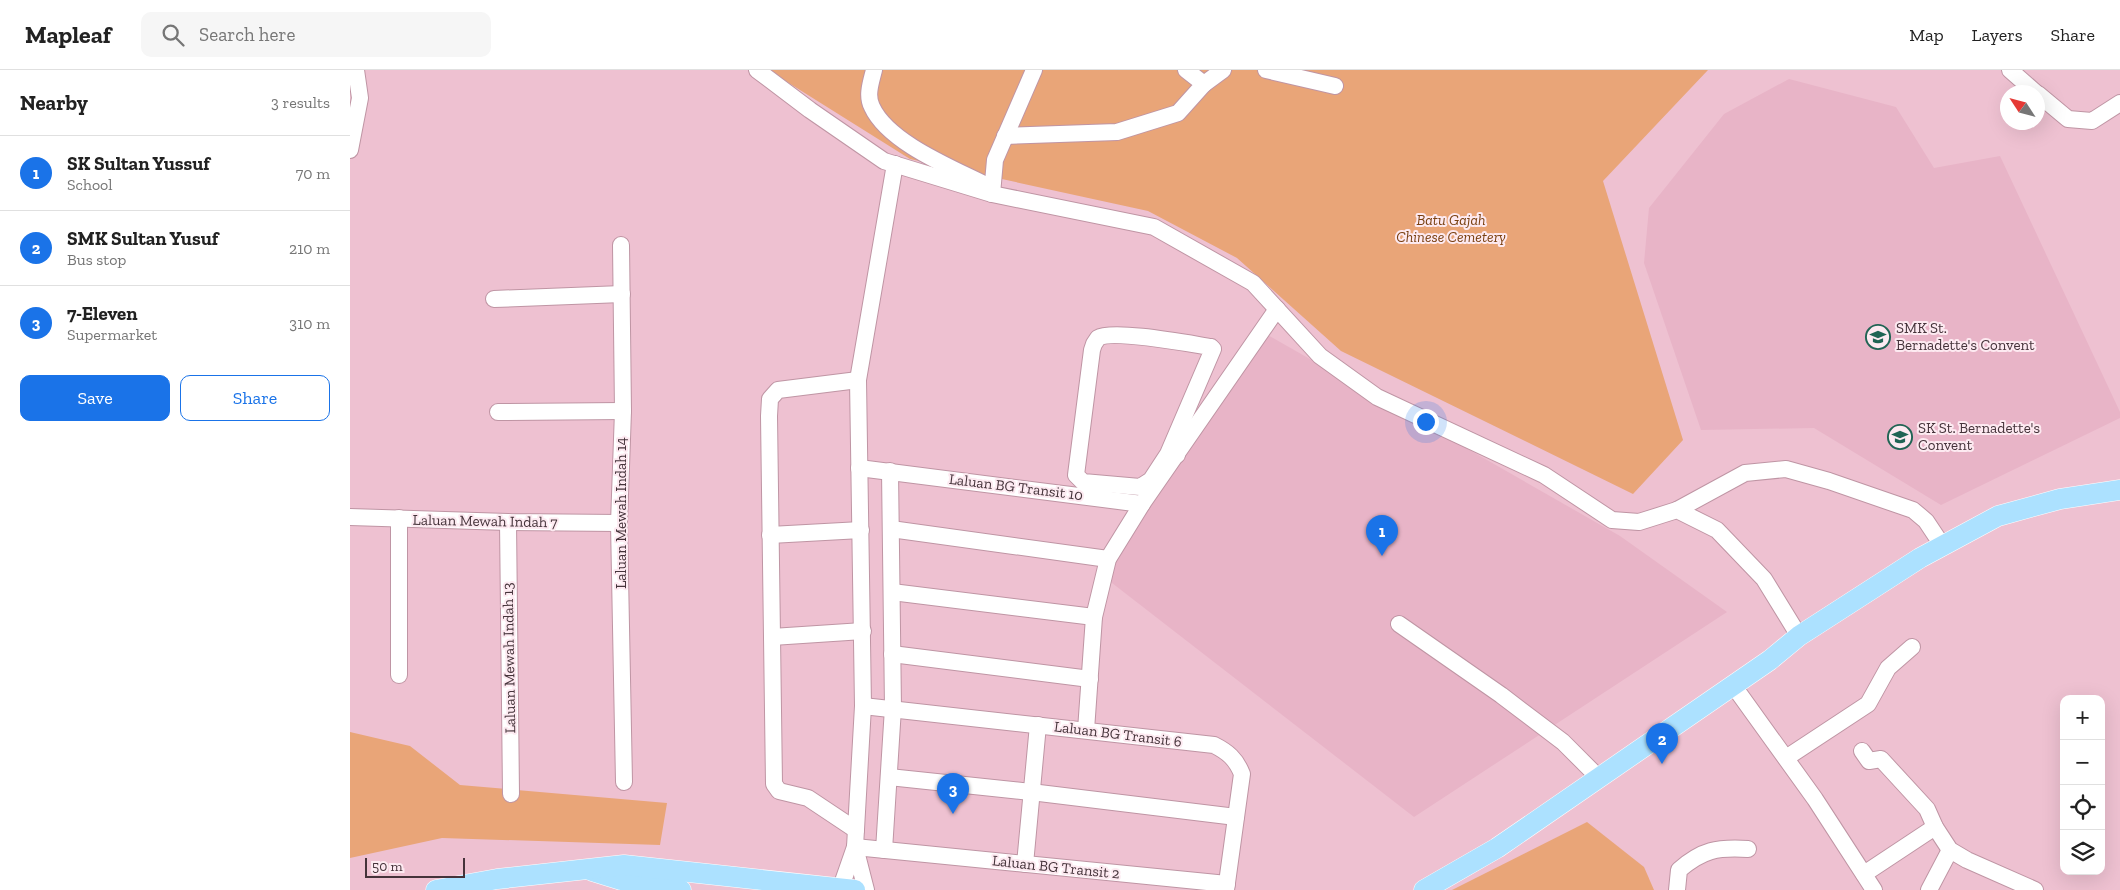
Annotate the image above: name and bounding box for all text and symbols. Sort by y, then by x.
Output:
search box [141,12,491,57]
text: Mapleaf [25,20,111,49]
icon: search [159,21,187,49]
text: Search here [199,23,295,46]
text: Map [1909,24,1944,46]
text: Layers [1972,24,2023,46]
text: Share [2051,24,2095,46]
north arrow [2000,85,2045,130]
text: Nearby [20,90,88,115]
text: 3 results [271,93,330,112]
text: SK Sultan Yussuf [67,152,210,175]
text: 1 [33,164,39,183]
text: 70 m [296,164,330,183]
text: School [67,175,113,194]
park label: Batu Gajah Chinese Cemetery [1396,211,1506,246]
text: SMK Sultan Yusuf [67,227,218,250]
text: 2 [32,239,40,258]
text: 210 m [289,239,330,258]
text: Bus stop [67,250,126,269]
text: 7-Eleven [67,302,138,325]
text: 3 [32,314,40,333]
text: 310 m [289,314,330,333]
place label: SMK St. Bernadette's Convent [1896,319,2035,354]
school or university icon: SMK St. Bernadette's Convent [1865,324,1891,350]
text: Supermarket [67,325,157,344]
button: Save [20,375,170,421]
button: Share [180,375,330,421]
your location [1413,409,1439,435]
place label: SK St. Bernadette's Convent [1918,419,2040,454]
school or university icon: SK St. Bernadette's Convent [1887,424,1913,450]
street label: Laluan Mewah Indah 14 [612,437,630,589]
street label: Laluan BG Transit 10 [948,470,1084,504]
street label: Laluan Mewah Indah 7 [412,511,558,531]
pin: 1 [1366,515,1398,556]
street label: Laluan Mewah Indah 13 [499,582,519,734]
map controls [2060,695,2105,875]
button: + [2060,695,2105,740]
street label: Laluan BG Transit 6 [1053,717,1183,751]
pin: 2 [1646,723,1678,764]
button: − [2060,740,2105,785]
pin: 3 [937,773,969,814]
button: locate [2060,785,2105,830]
button: layers [2060,830,2105,875]
street label: Laluan BG Transit 2 [991,851,1121,883]
scale bar [365,855,465,878]
text: 50 m [372,858,403,875]

